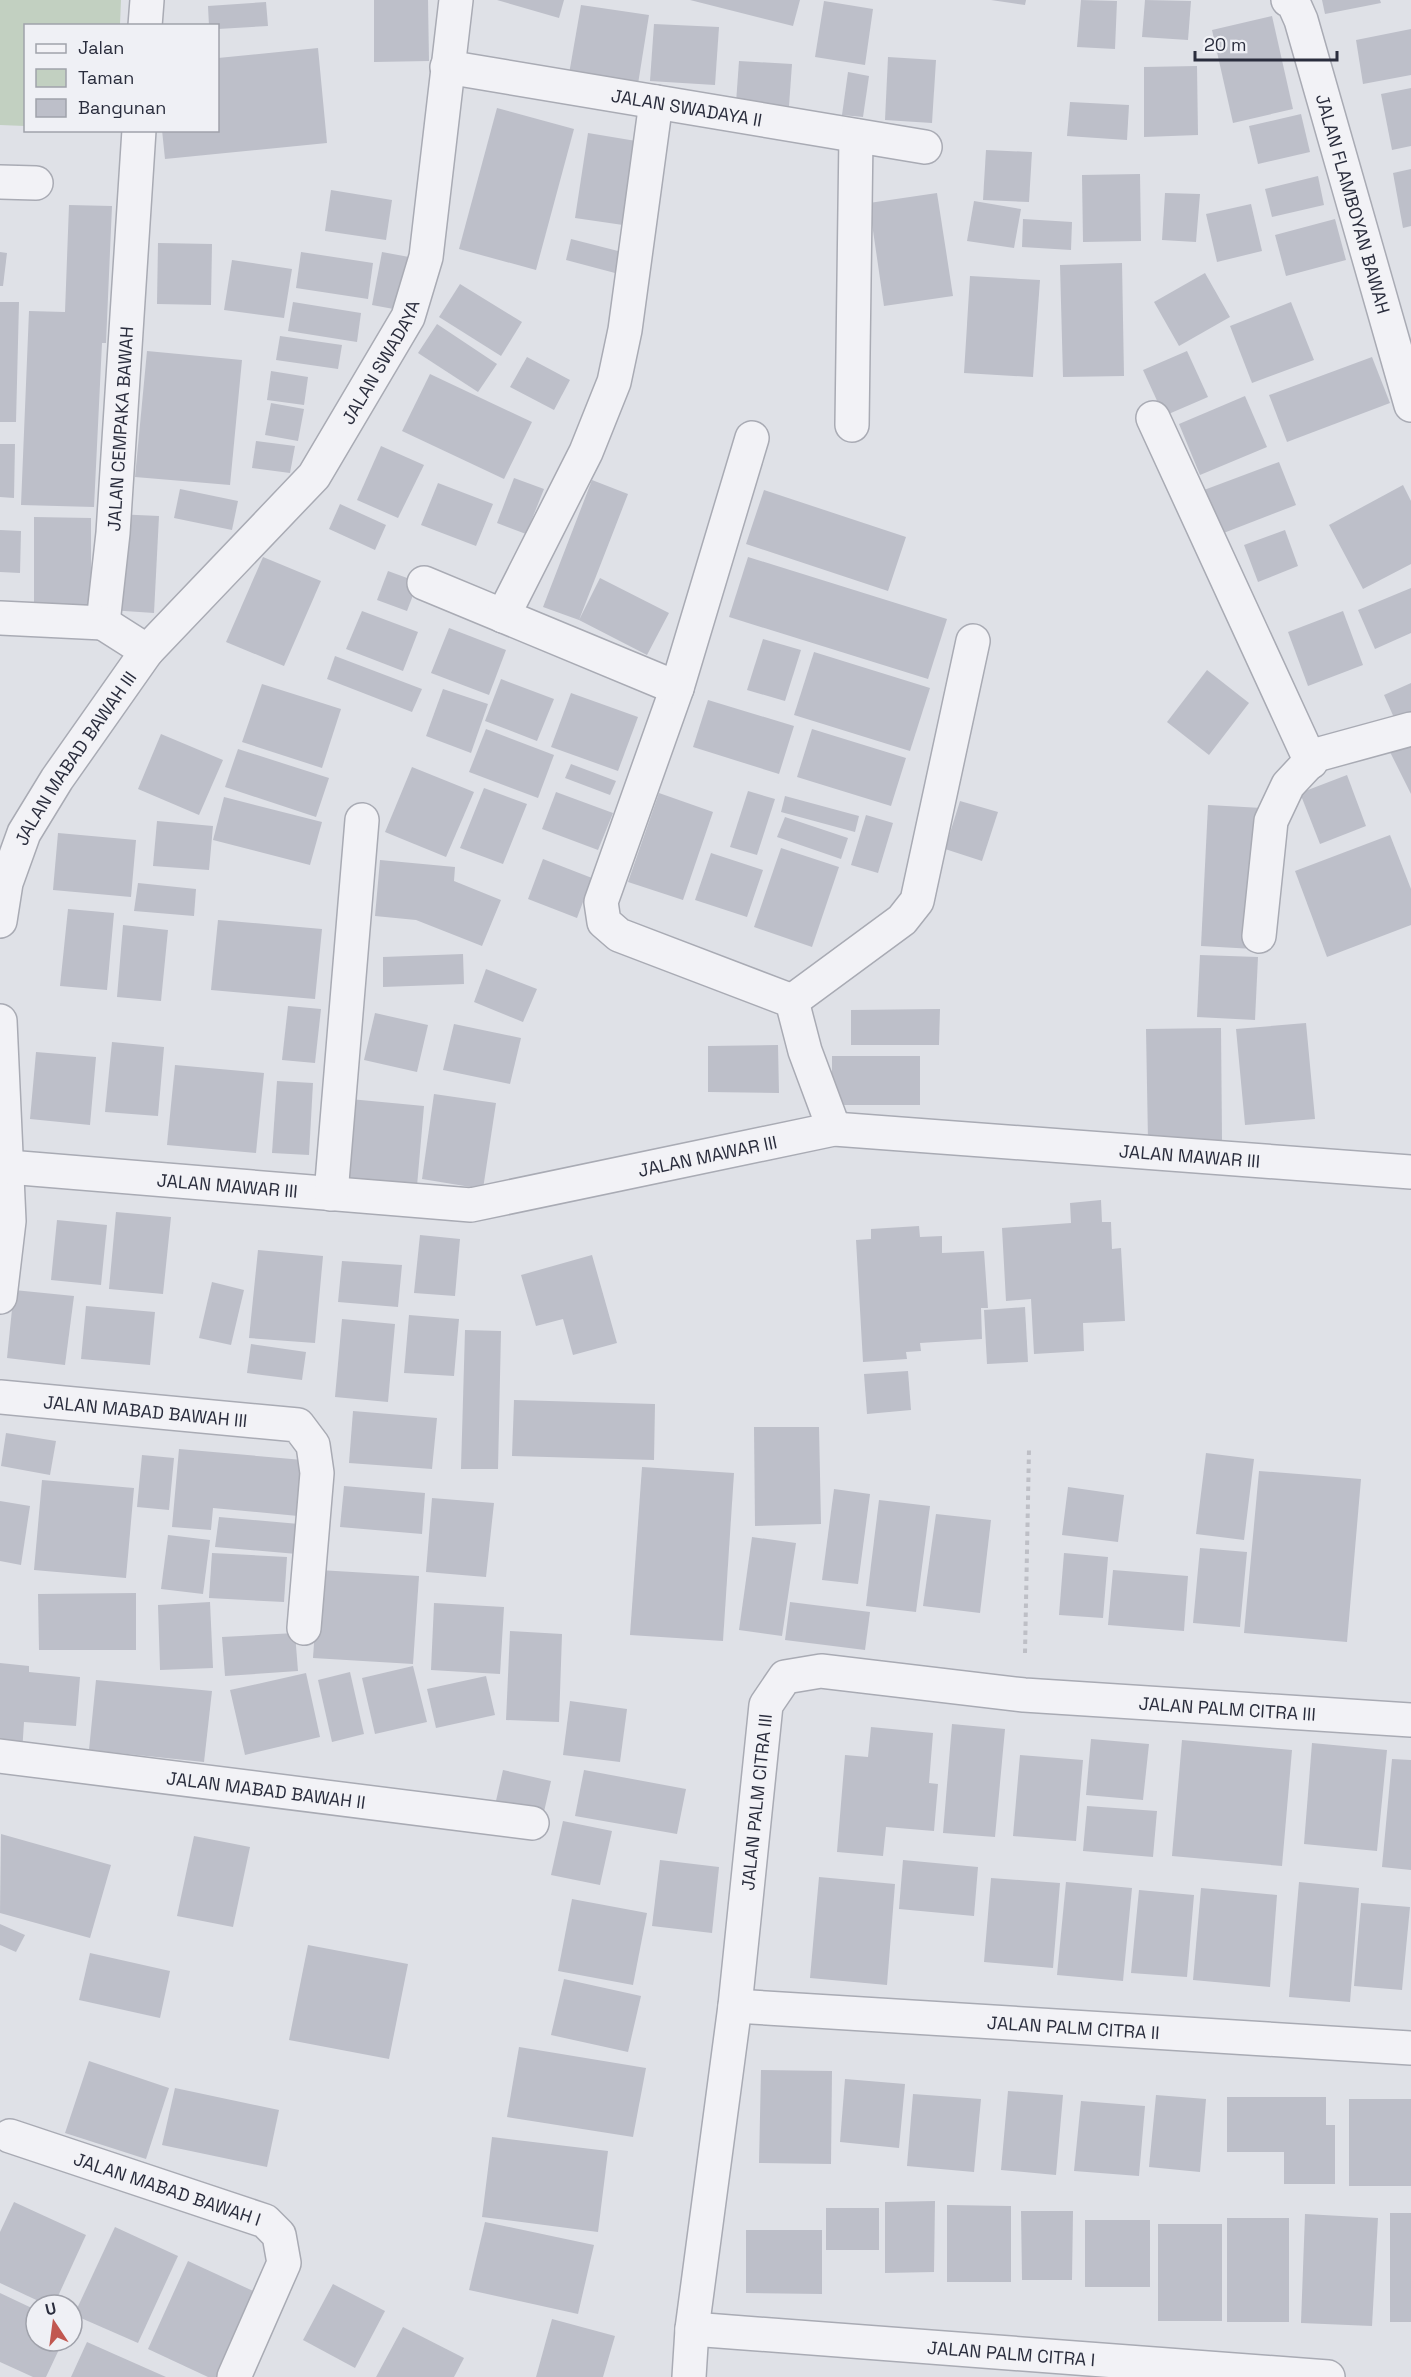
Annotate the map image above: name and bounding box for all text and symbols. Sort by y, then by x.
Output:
legend [24,24,219,132]
scale bar [1195,24,1338,62]
text: 20 m [1204,33,1247,56]
text: Jalan [78,36,124,59]
text: Taman [78,66,134,89]
street label: JALAN SWADAYA II [609,83,764,131]
street label: JALAN FLAMBOYAN BAWAH [1311,91,1396,316]
text: Bangunan [78,96,166,119]
street label: JALAN SWADAYA [336,297,424,428]
street label: JALAN CEMPAKA BAWAH [102,325,138,532]
street label: JALAN MABAD BAWAH III [9,666,141,848]
street label: JALAN MAWAR III [636,1130,779,1181]
street label: JALAN MAWAR III [1118,1139,1261,1172]
street label: JALAN MAWAR III [156,1168,299,1202]
street label: JALAN MABAD BAWAH III [42,1390,248,1432]
street label: JALAN PALM CITRA III [1138,1691,1317,1725]
street label: JALAN PALM CITRA III [735,1713,777,1891]
street label: JALAN MABAD BAWAH II [165,1766,367,1813]
street label: JALAN PALM CITRA II [986,2010,1160,2044]
street label: JALAN MABAD BAWAH I [71,2147,264,2230]
north arrow [24,2293,84,2353]
text: U [43,2297,58,2320]
street label: JALAN PALM CITRA I [926,2335,1096,2371]

